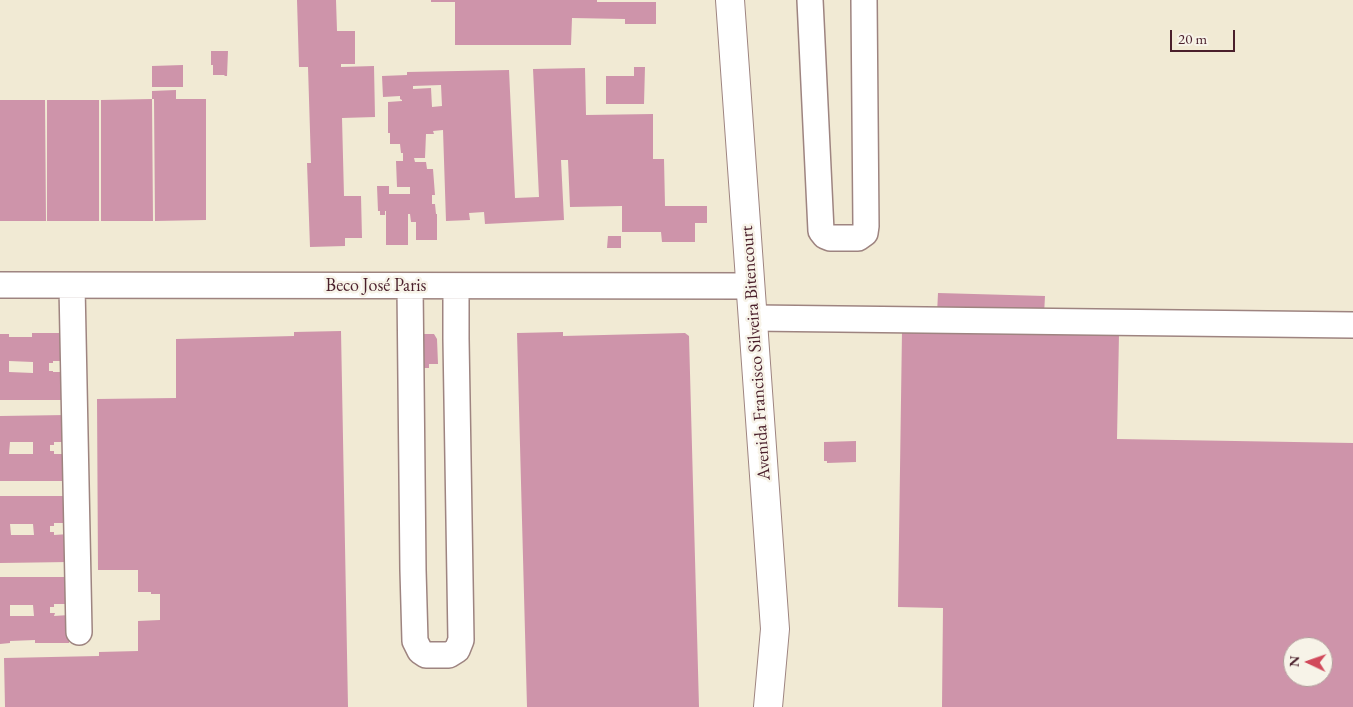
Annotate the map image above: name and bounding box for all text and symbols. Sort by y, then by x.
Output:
scale bar [1173,20,1238,52]
text: 20 m [1178,29,1207,48]
street label: Avenida Francisco Silveira Bitencourt [736,225,776,481]
street label: Beco José Paris [326,275,426,297]
north arrow [1283,637,1333,687]
text: N [1285,655,1303,667]

